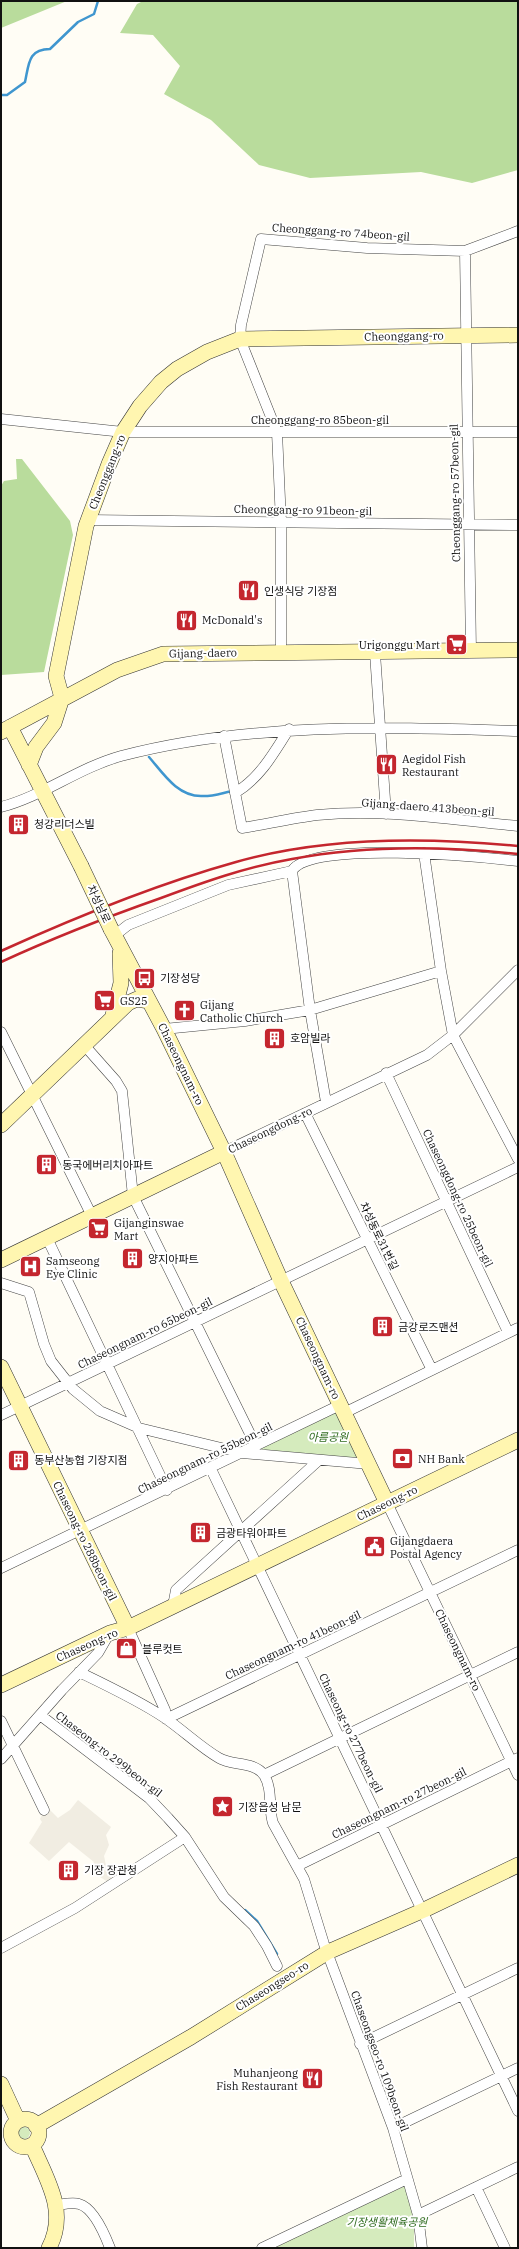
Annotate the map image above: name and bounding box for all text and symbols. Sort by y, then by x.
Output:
street label: Cheonggang-ro 74beon-gil [272,220,410,244]
street label: Cheonggang-ro [364,328,444,344]
street label: Cheonggang-ro 85beon-gil [251,413,389,427]
street label: Cheonggang-ro 57beon-gil [447,424,463,562]
street label: Cheonggang-ro [86,433,128,511]
street label: Cheonggang-ro 91beon-gil [234,502,372,518]
restaurant icon: 인생식당 기장점 [236,578,262,604]
place label: 인생식당 기장점 [264,584,337,598]
restaurant icon: McDonald's [174,607,200,633]
place label: McDonald's [202,613,262,627]
supermarket icon: Urigonggu Mart [443,632,469,658]
place label: Urigonggu Mart [359,638,440,652]
street label: Gijang-daero [169,645,237,661]
restaurant icon: Aegidol Fish Restaurant [374,752,400,778]
place label: Aegidol Fish Restaurant [402,752,466,779]
street label: Gijang-daero 413beon-gil [361,795,495,819]
building icon: 청강리더스빌 [6,811,32,837]
place label: 청강리더스빌 [34,817,95,831]
street label: 차성남로 [84,883,114,925]
bus stop icon: 기장성당 [131,965,157,991]
place label: 기장성당 [160,971,200,985]
supermarket icon: GS25 [92,988,118,1014]
place label: GS25 [120,994,148,1008]
church icon: Gijang Catholic Church [171,998,197,1024]
place label: Gijang Catholic Church [200,998,283,1025]
street label: Chaseongnam-ro [155,1021,207,1107]
building icon: 호암빌라 [261,1025,287,1051]
place label: 호암빌라 [290,1031,330,1045]
street label: Chaseongdong-ro [226,1104,314,1156]
street label: Chaseongdong-ro 25beon-gil [420,1127,496,1269]
building icon: 동국에버리치아파트 [33,1152,59,1178]
place label: 동국에버리치아파트 [62,1158,153,1172]
street label: 차성동로31번길 [357,1200,401,1272]
supermarket icon: Gijanginswae Mart [85,1216,111,1242]
place label: Gijanginswae Mart [114,1216,184,1243]
building icon: 양지아파트 [120,1246,146,1272]
place label: 양지아파트 [148,1252,199,1266]
hospital icon: Samseong Eye Clinic [18,1254,44,1280]
place label: Samseong Eye Clinic [46,1254,99,1281]
street label: Chaseongnam-ro 65beon-gil [75,1294,215,1372]
building icon: 금강로즈맨션 [369,1314,395,1340]
street label: Chaseongnam-ro [293,1315,343,1401]
place label: 금강로즈맨션 [398,1320,459,1334]
street label: Chaseongnam-ro 55beon-gil [135,1419,275,1497]
park label: 아름공원 [308,1430,349,1444]
bank icon: NH Bank [390,1446,416,1472]
building icon: 동부산농협 기장지점 [6,1447,32,1473]
place label: NH Bank [418,1452,465,1466]
place label: 동부산농협 기장지점 [34,1453,128,1467]
street label: Chaseong-ro 288beon-gil [50,1479,120,1603]
street label: Chaseong-ro [354,1482,420,1524]
building icon: 금광타워아파트 [187,1520,213,1546]
place label: 금광타워아파트 [216,1526,287,1540]
public building icon: Gijangdaera Postal Agency [362,1534,388,1560]
place label: Gijangdaera Postal Agency [390,1534,462,1561]
street label: Chaseongnam-ro 41beon-gil [223,1607,363,1683]
street label: Chaseongnam-ro [432,1607,484,1693]
street label: Chaseong-ro [54,1625,120,1665]
shop icon: 블루컷트 [113,1636,139,1662]
place label: 블루컷트 [142,1642,182,1656]
street label: Chaseong-ro 277beon-gil [316,1671,386,1795]
street label: Chaseong-ro 299beon-gil [53,1708,165,1800]
street label: Chaseongnam-ro 27beon-gil [329,1764,469,1842]
place icon: 기장읍성 남문 [210,1794,236,1820]
place label: 기장읍성 남문 [238,1800,301,1814]
building icon: 기장 장관청 [55,1857,81,1883]
place label: 기장 장관청 [84,1863,137,1877]
street label: Chaseongseo-ro [233,1958,311,2014]
street label: Chaseongseo-ro 109beon-gil [348,1989,412,2133]
place label: Muhanjeong Fish Restaurant [216,2066,298,2093]
restaurant icon: Muhanjeong Fish Restaurant [300,2066,326,2092]
park label: 기장생활체육공원 [347,2215,428,2229]

